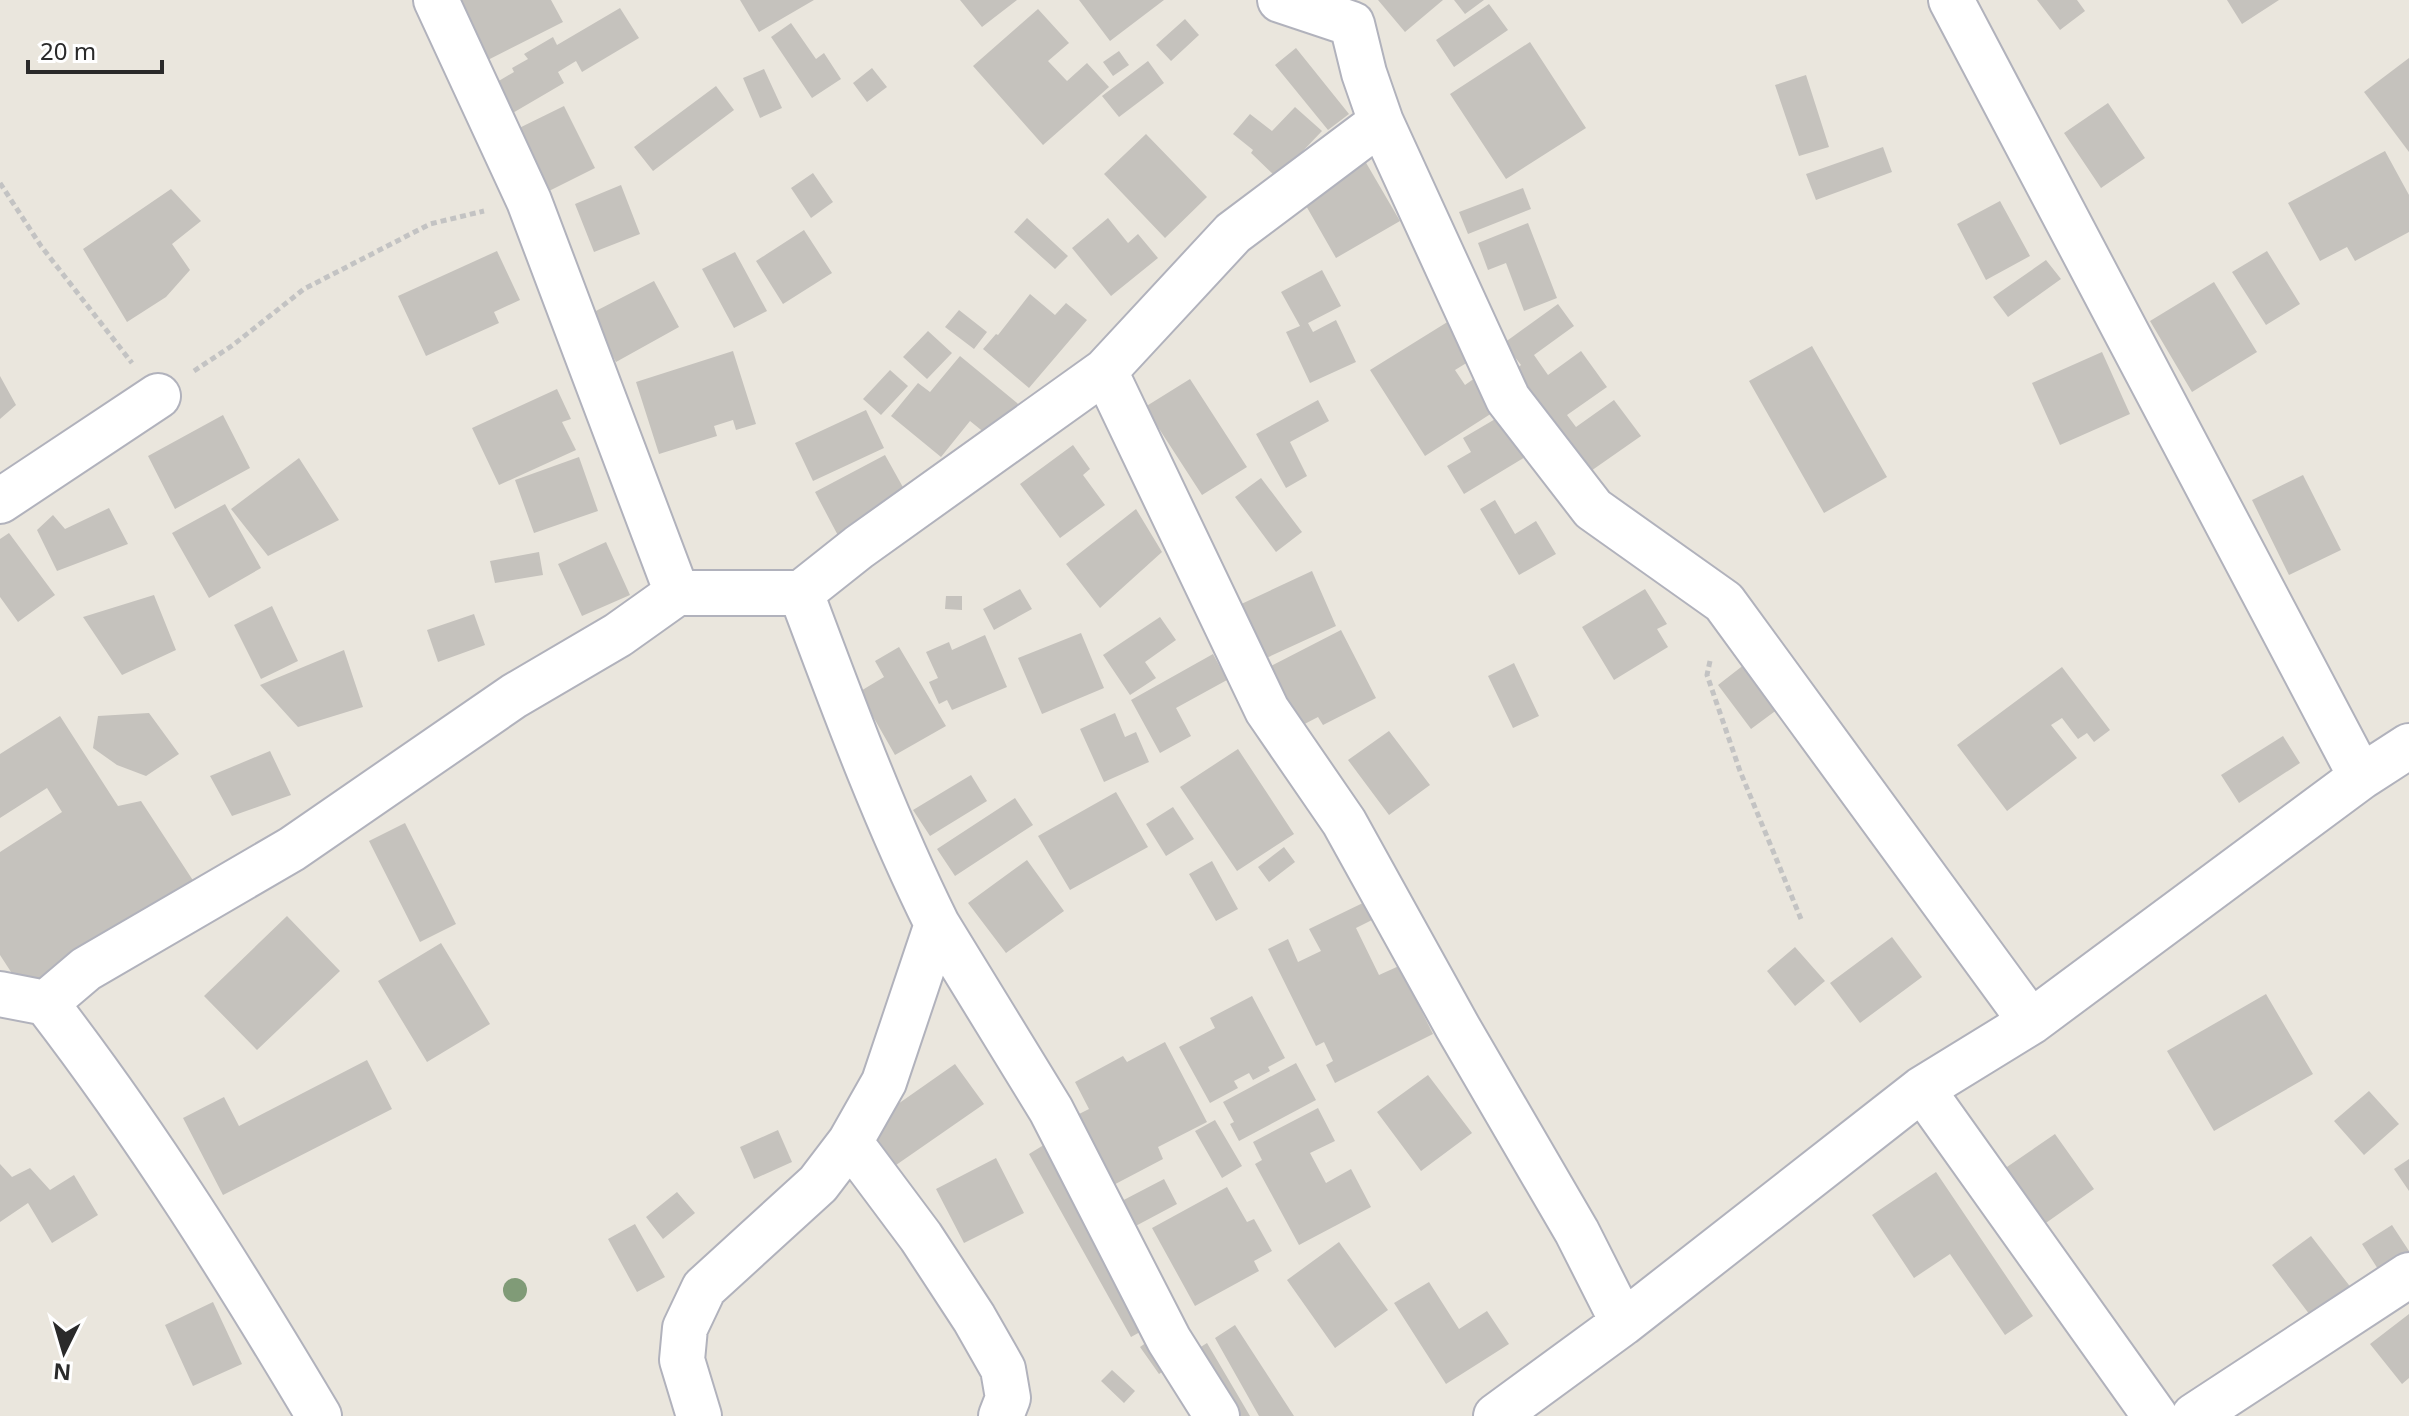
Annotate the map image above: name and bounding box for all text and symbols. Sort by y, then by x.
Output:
scale bar [28,24,162,74]
text: 20 m [40,34,96,67]
north arrow [24,1312,104,1392]
text: N [52,1357,72,1389]

